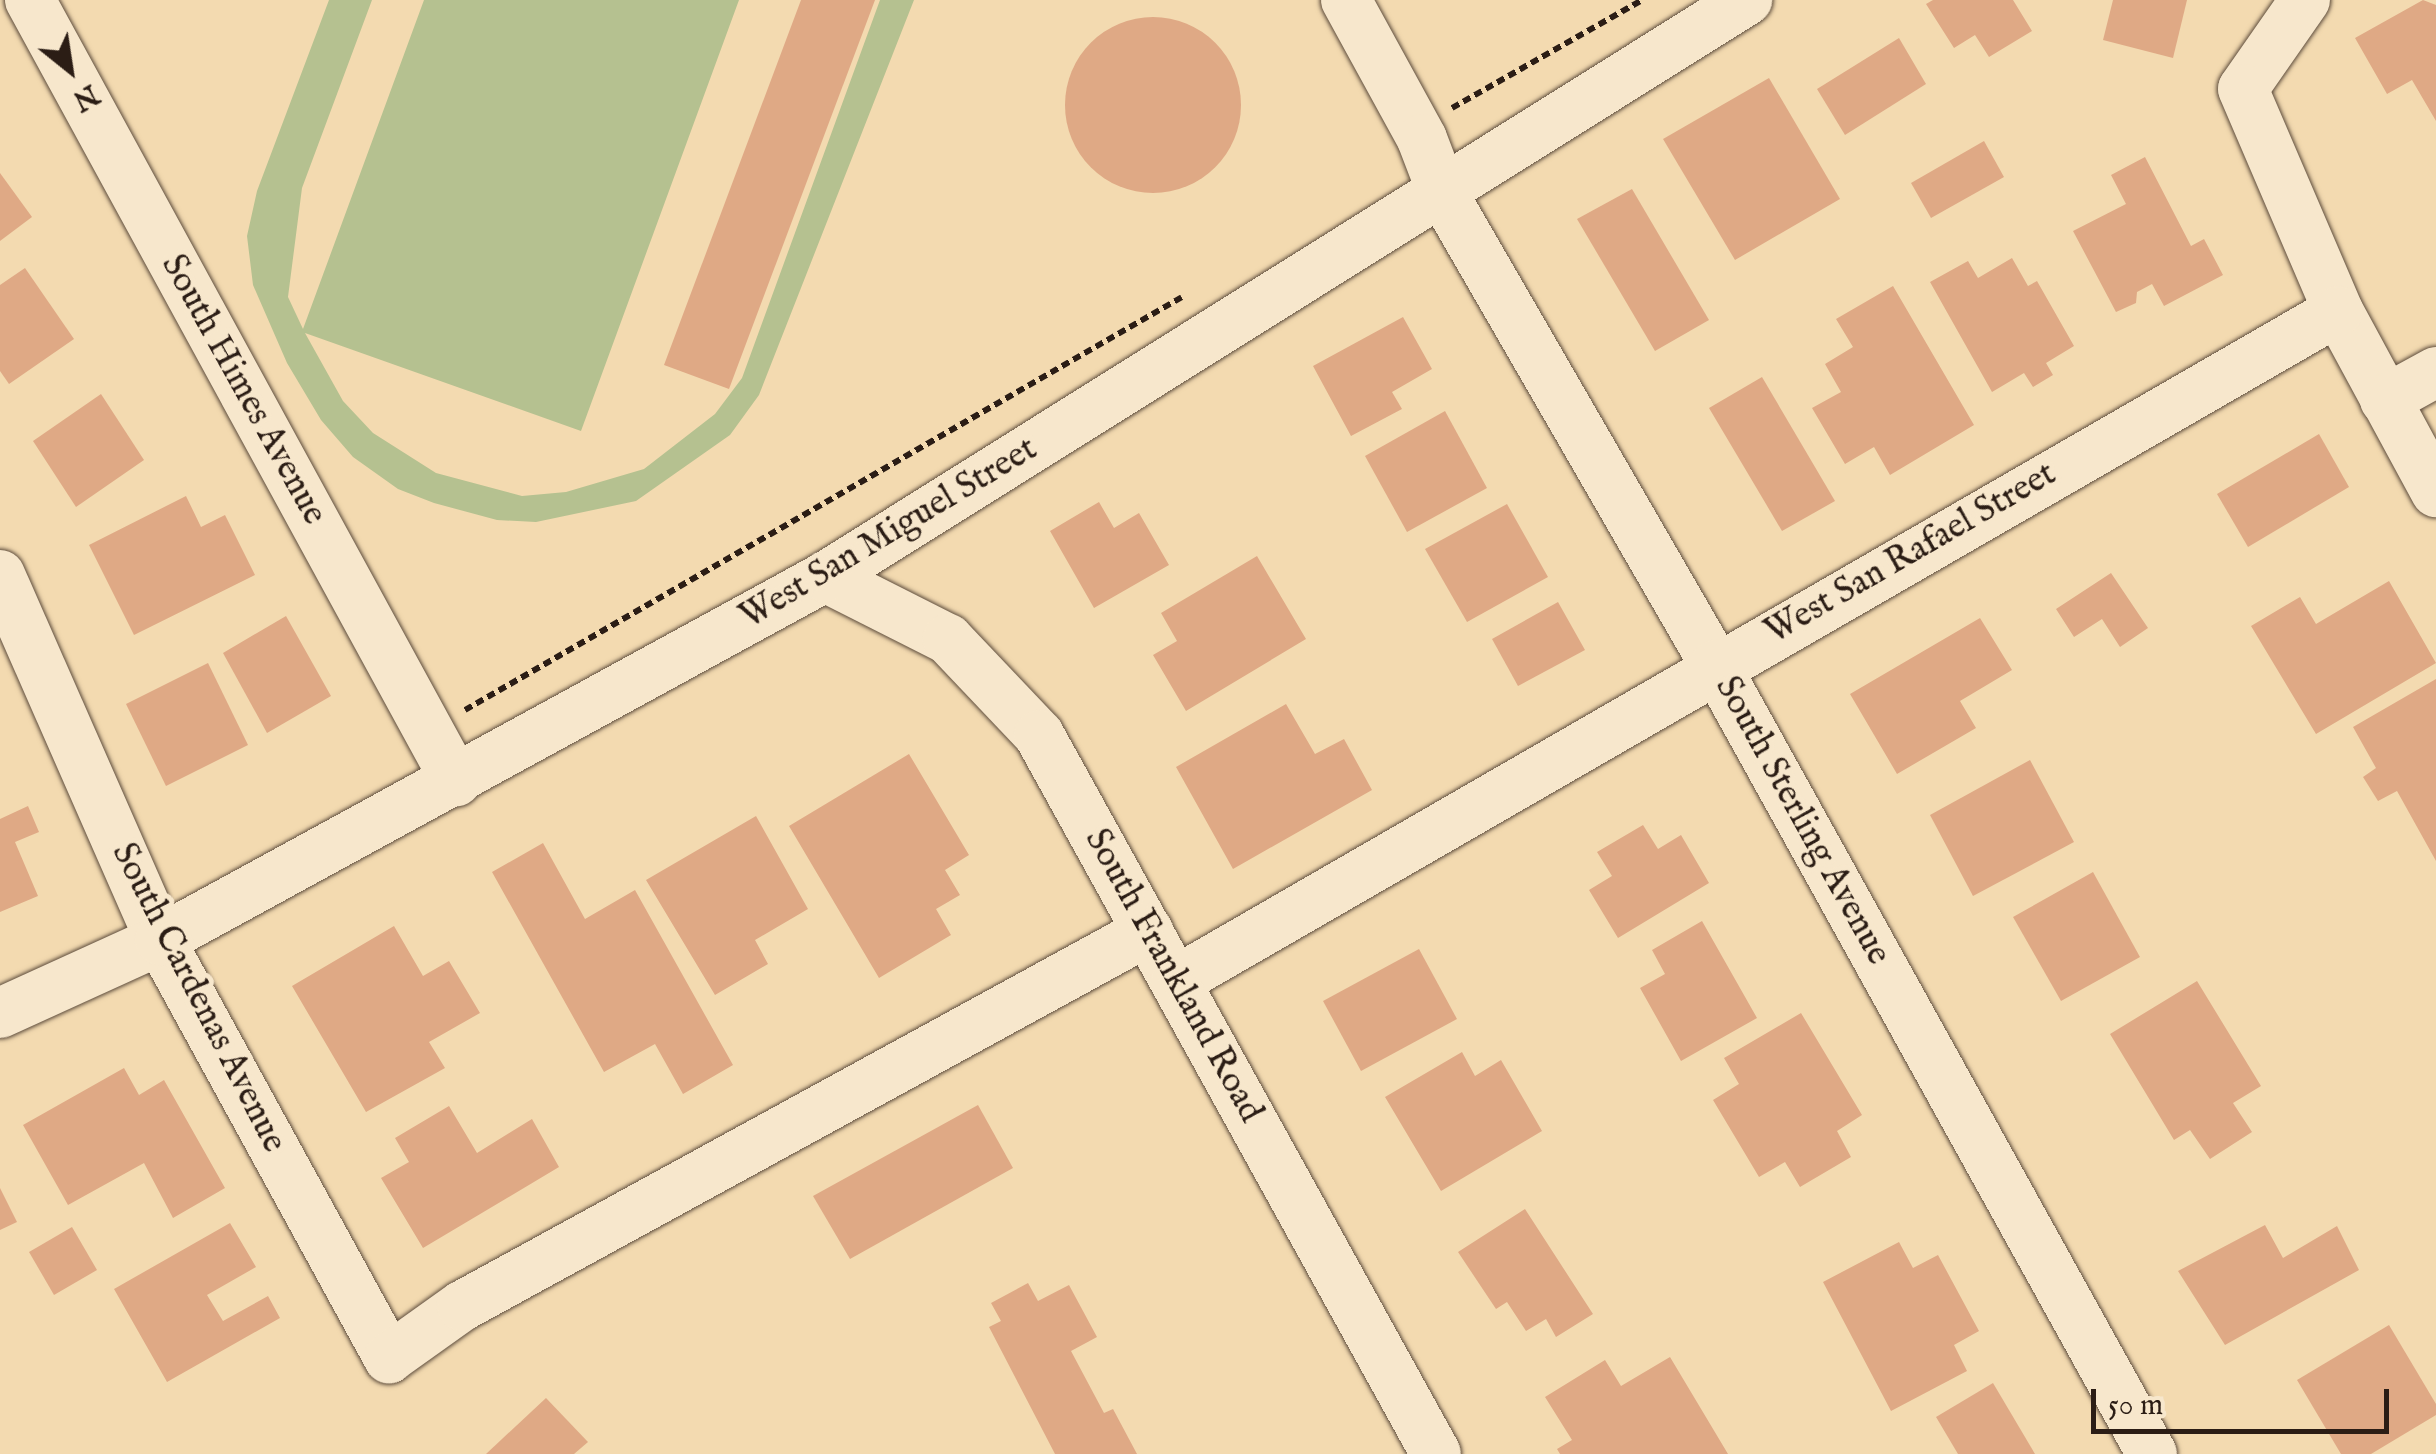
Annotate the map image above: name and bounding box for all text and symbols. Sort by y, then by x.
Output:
north arrow [20,20,120,120]
text: N [66,75,105,118]
street label: South Himes Avenue [151,248,335,532]
street label: West San Miguel Street [733,429,1045,639]
street label: West San Rafael Street [1758,454,2064,654]
street label: South Sterling Avenue [1705,670,1899,972]
street label: South Frankland Road [1075,822,1271,1130]
street label: South Cardenas Avenue [102,836,294,1160]
scale bar [2096,1369,2394,1431]
text: 50 m [2108,1387,2163,1425]

